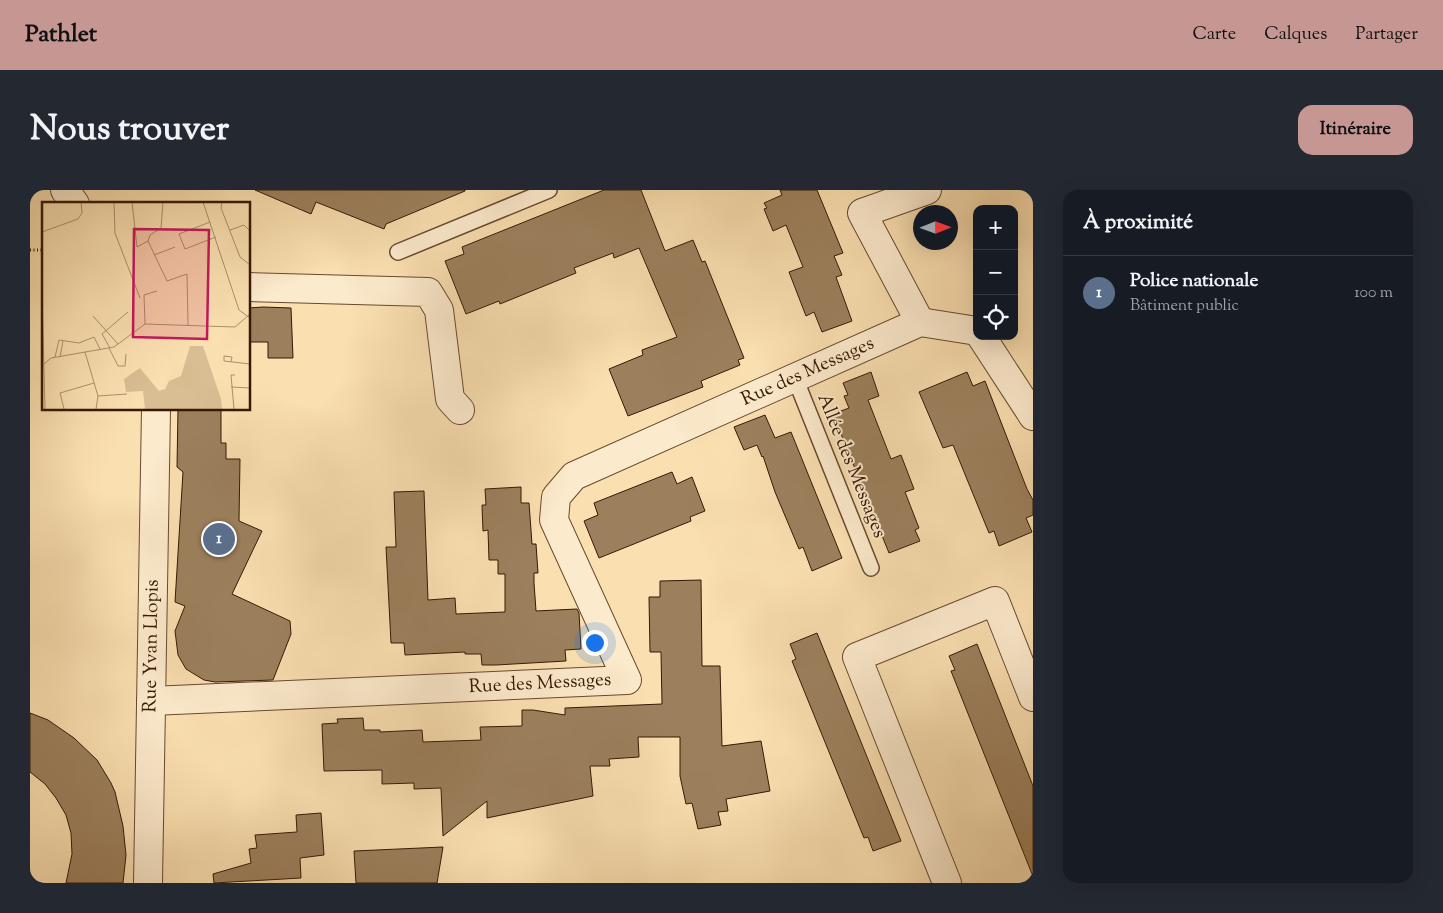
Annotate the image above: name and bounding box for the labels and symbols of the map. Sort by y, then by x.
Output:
inset map [42,202,250,410]
north arrow [913,205,958,250]
street label: Rue des Messages [737,331,879,413]
street label: Allée des Messages [810,390,892,542]
pin: 1 [203,520,235,558]
street label: Rue Yvan Llopis [137,579,167,713]
your location [582,630,608,656]
street label: Rue des Messages [468,667,612,701]

